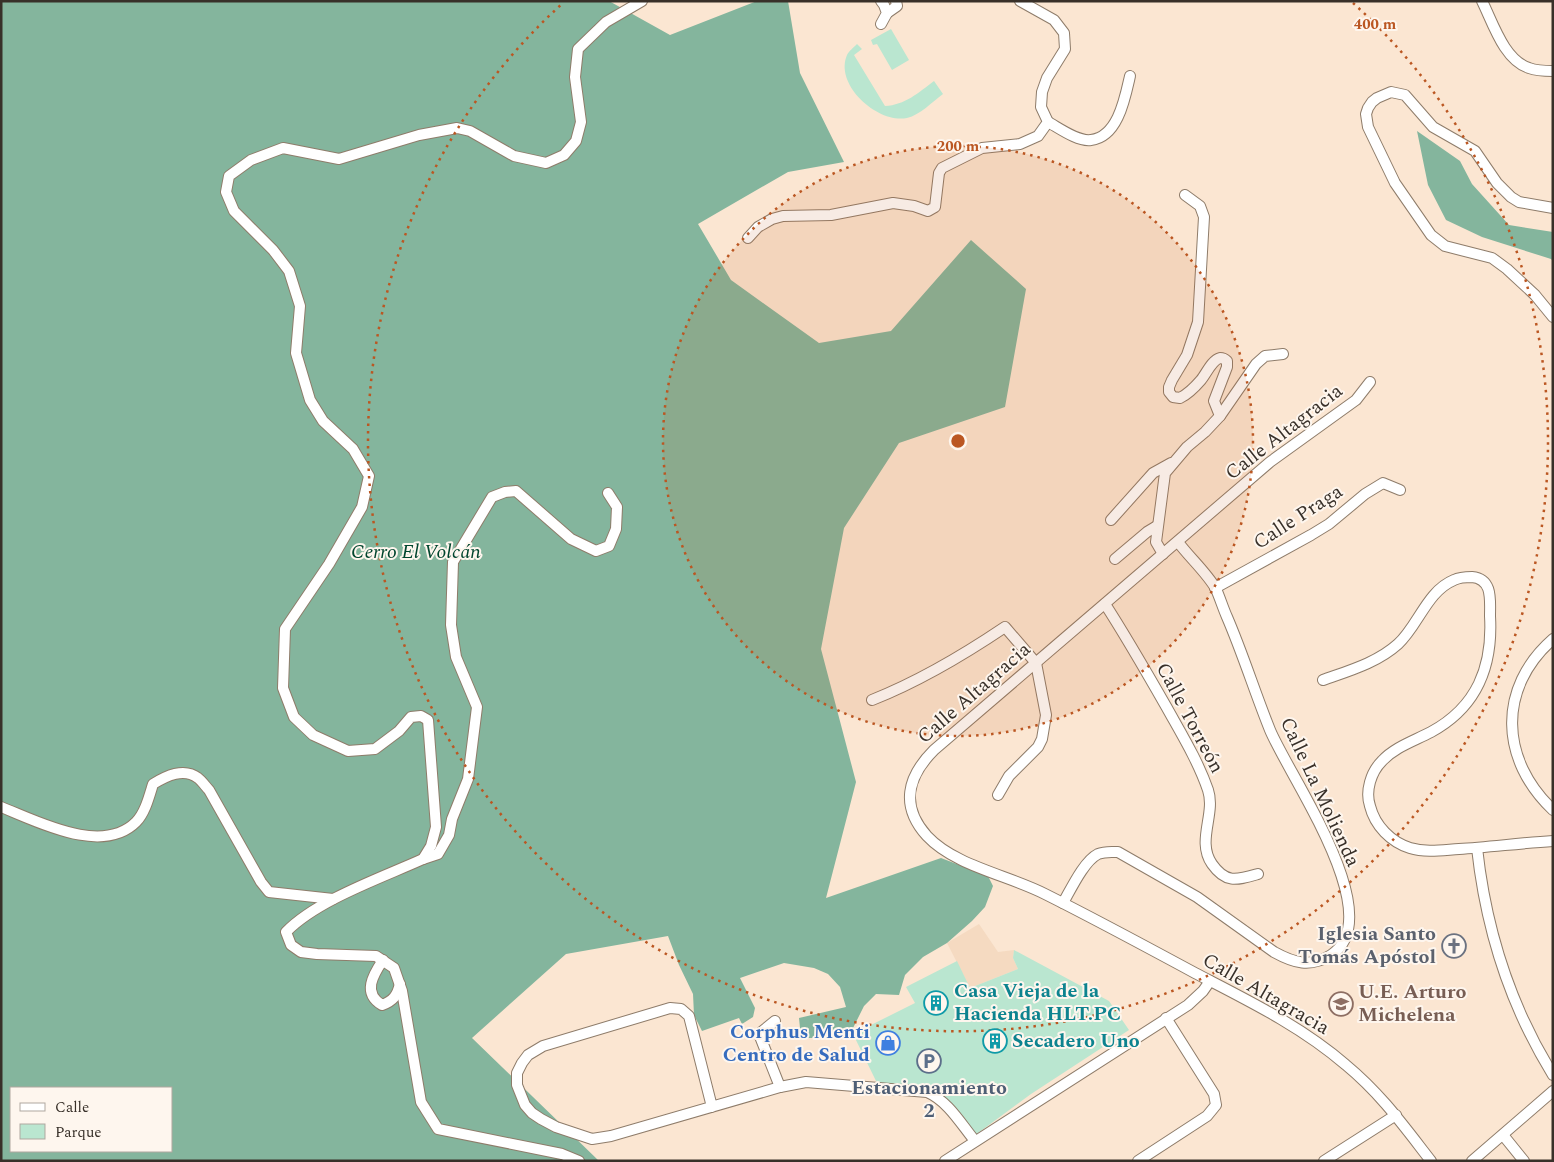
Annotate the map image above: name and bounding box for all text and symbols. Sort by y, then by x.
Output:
text: 400 m [1354,13,1397,36]
text: 200 m [937,135,980,158]
street label: Calle Altagracia [1219,376,1349,488]
centre of rings [949,432,967,450]
street label: Calle Praga [1247,477,1349,557]
park label: Cerro El Volcán [351,537,481,567]
street label: Calle Altagracia [910,635,1038,751]
street label: Calle Torreón [1148,657,1232,779]
street label: Calle La Molienda [1272,712,1368,872]
place label: Iglesia Santo Tomás Apóstol [1298,919,1436,972]
church icon: Iglesia Santo Tomás Apóstol [1441,933,1467,959]
street label: Calle Altagracia [1197,945,1335,1043]
place label: Casa Vieja de la Hacienda HLT.PC [954,976,1121,1029]
place label: U.E. Arturo Michelena [1358,977,1466,1030]
building icon: Casa Vieja de la Hacienda HLT.PC [923,990,949,1016]
school or university icon: U.E. Arturo Michelena [1328,991,1354,1017]
place label: Corphus Menti Centro de Salud [723,1017,870,1070]
place label: Secadero Uno [1012,1026,1140,1056]
building icon: Secadero Uno [982,1028,1008,1054]
shop icon: Corphus Menti Centro de Salud [875,1030,901,1056]
parking icon: Estacionamiento 2 [916,1048,942,1074]
place label: Estacionamiento 2 [851,1073,1007,1126]
legend [10,1087,172,1152]
text: Calle [55,1096,89,1119]
text: Parque [55,1121,102,1144]

